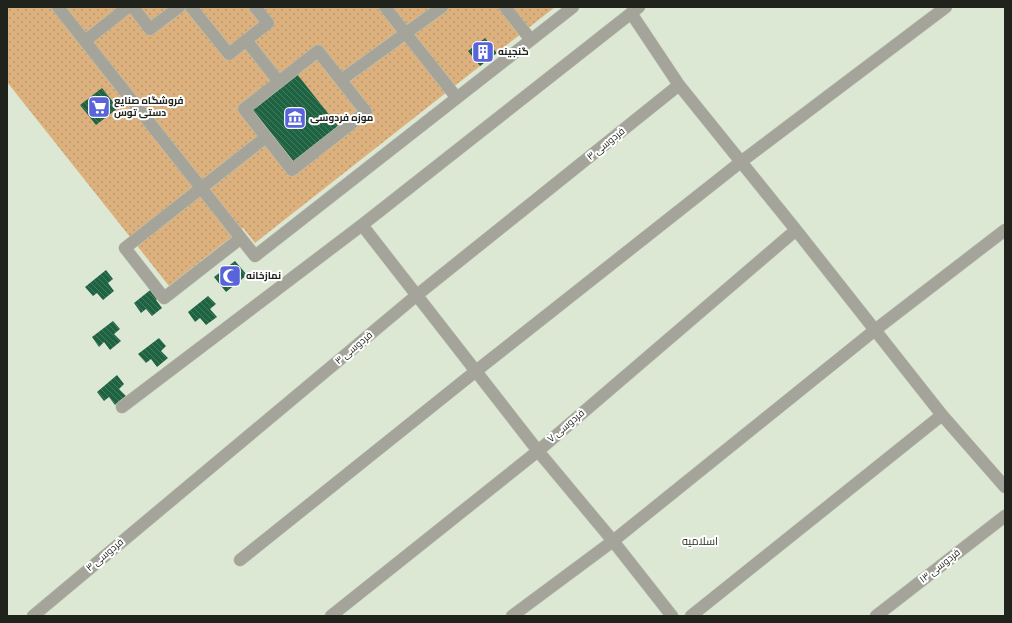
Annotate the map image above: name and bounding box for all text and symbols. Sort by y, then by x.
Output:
building icon: گنجینه [470,39,496,65]
place label: گنجینه [498,45,529,59]
supermarket icon: فروشگاه صنایع دستی توس [86,94,112,120]
place label: فروشگاه صنایع دستی توس [114,94,184,120]
museum icon: موزه فردوسی [282,105,308,131]
place label: موزه فردوسی [310,111,373,125]
street label: فردوسی ۳ [584,124,628,164]
mosque icon: نمازخانه [217,263,243,289]
place label: نمازخانه [246,269,281,283]
street label: فردوسی ۳ [332,328,376,368]
street label: فردوسی ۷ [544,406,588,446]
district label: اسلامیه [682,534,718,549]
street label: فردوسی ۳ [83,535,127,575]
street label: فردوسی ۱۳ [917,546,963,586]

